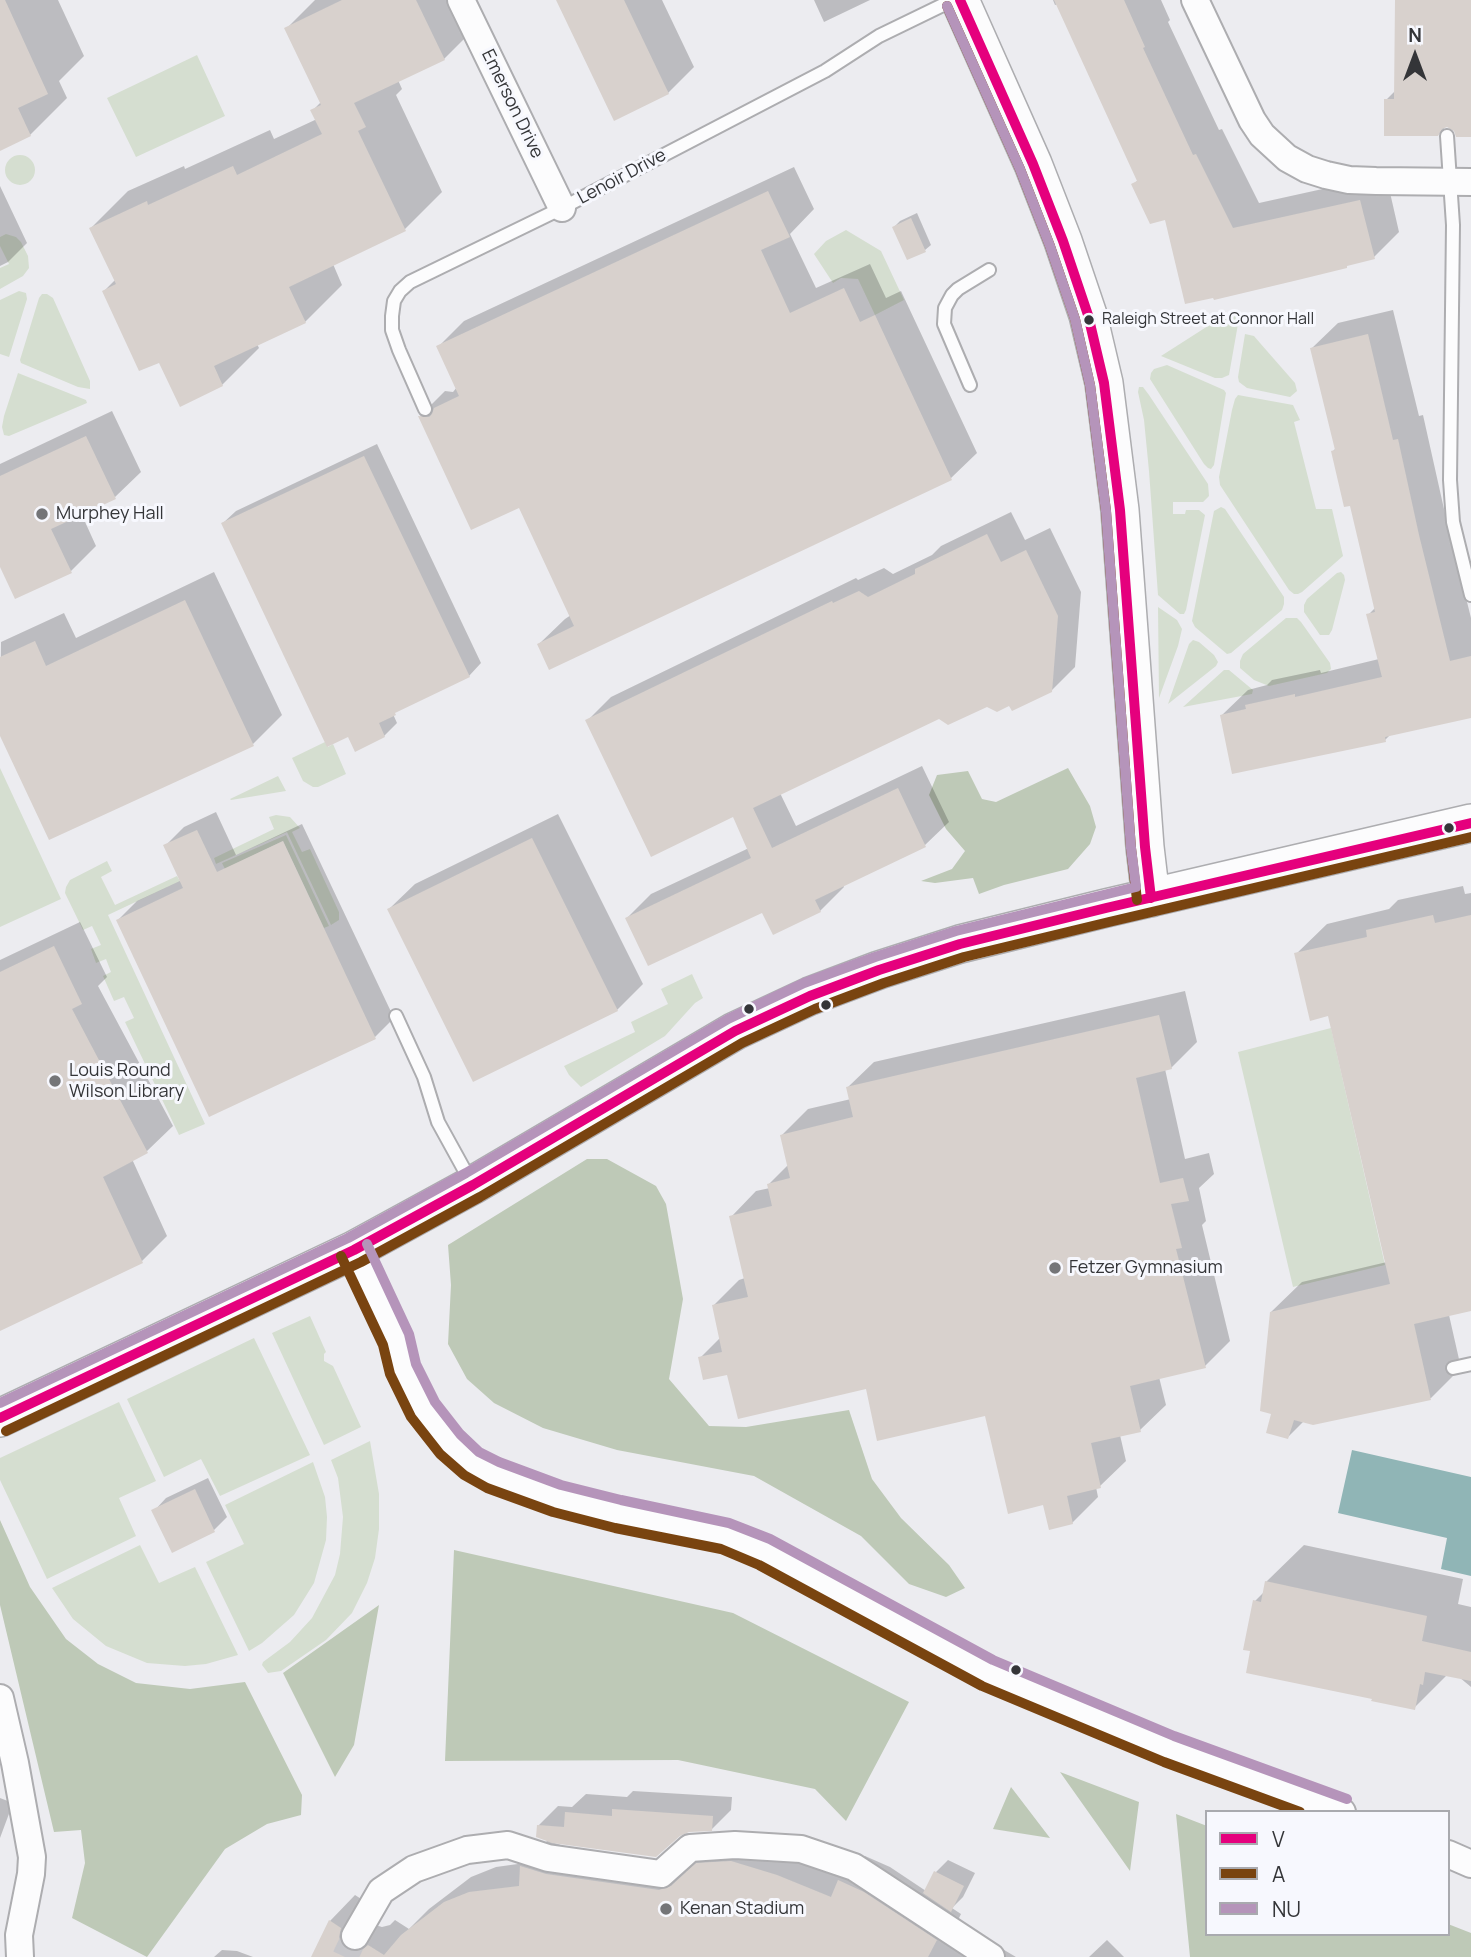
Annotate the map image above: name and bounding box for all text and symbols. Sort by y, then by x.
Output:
north arrow [1380,21,1450,91]
text: N [1408,22,1422,48]
street label: Emerson Drive [476,46,548,162]
street label: Lenoir Drive [574,145,670,209]
place label: Raleigh Street at Connor Hall [1102,310,1314,330]
marker: Raleigh Street at Connor Hall [1082,313,1096,327]
place label: Murphey Hall [56,503,164,525]
marker: Murphey Hall [34,506,50,522]
unlabelled marker [1442,821,1456,835]
unlabelled marker [819,998,833,1012]
unlabelled marker [742,1002,756,1016]
place label: Louis Round Wilson Library [69,1060,184,1102]
marker: Louis Round Wilson Library [47,1073,63,1089]
place label: Fetzer Gymnasium [1069,1257,1223,1279]
marker: Fetzer Gymnasium [1047,1260,1063,1276]
unlabelled marker [1009,1663,1023,1677]
legend [1205,1810,1450,1936]
text: V [1272,1825,1285,1853]
text: A [1272,1860,1285,1888]
text: NU [1272,1895,1301,1923]
place label: Kenan Stadium [680,1898,804,1920]
marker: Kenan Stadium [658,1901,674,1917]

